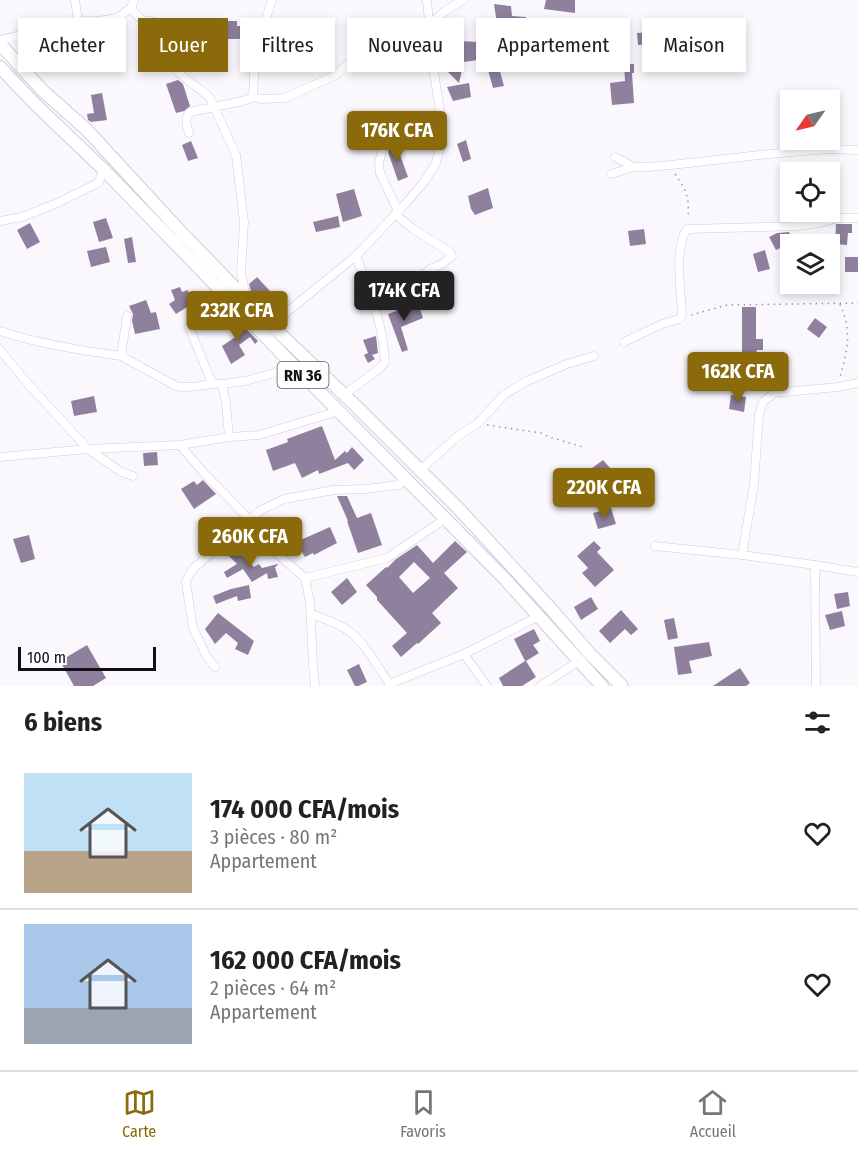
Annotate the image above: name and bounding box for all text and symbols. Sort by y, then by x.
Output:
chip: Acheter [18,18,126,72]
chip: Louer [138,18,228,72]
chip: Filtres [240,18,335,72]
chip: Nouveau [347,18,464,72]
chip: Appartement [476,18,630,72]
chip: Maison [642,18,746,72]
north arrow [780,90,840,150]
map controls [780,90,840,294]
pin: 176K CFA [335,111,459,162]
text: 176K CFA [361,118,433,142]
button: locate [780,162,840,222]
button: layers [780,234,840,294]
pin: 174K CFA [342,271,466,322]
text: 174K CFA [368,278,440,302]
pin: 232K CFA [175,291,299,342]
text: 232K CFA [201,298,273,322]
pin: 162K CFA [676,352,800,403]
text: 162K CFA [702,359,774,383]
road number: RN 36 [278,362,328,388]
pin: 220K CFA [542,468,666,519]
text: 220K CFA [567,475,641,499]
pin: 260K CFA [188,517,312,568]
text: 260K CFA [212,524,288,548]
scale bar [18,644,156,672]
text: 100 m [27,648,66,667]
icon: filters [801,706,834,739]
text: 6 biens [24,707,102,738]
text: 174 000 CFA/mois [210,794,399,825]
icon: home [72,797,144,869]
icon: heart [801,817,834,850]
text: 3 pièces · 80 m² [210,825,337,849]
text: Appartement [210,849,317,873]
text: 162 000 CFA/mois [210,945,401,976]
icon: home [72,948,144,1020]
icon: heart [801,968,834,1001]
text: 2 pièces · 64 m² [210,976,336,1000]
text: Appartement [210,1000,317,1024]
tab: Carte [122,1086,156,1141]
tab: Favoris [400,1086,446,1141]
tab: Accueil [690,1086,736,1141]

